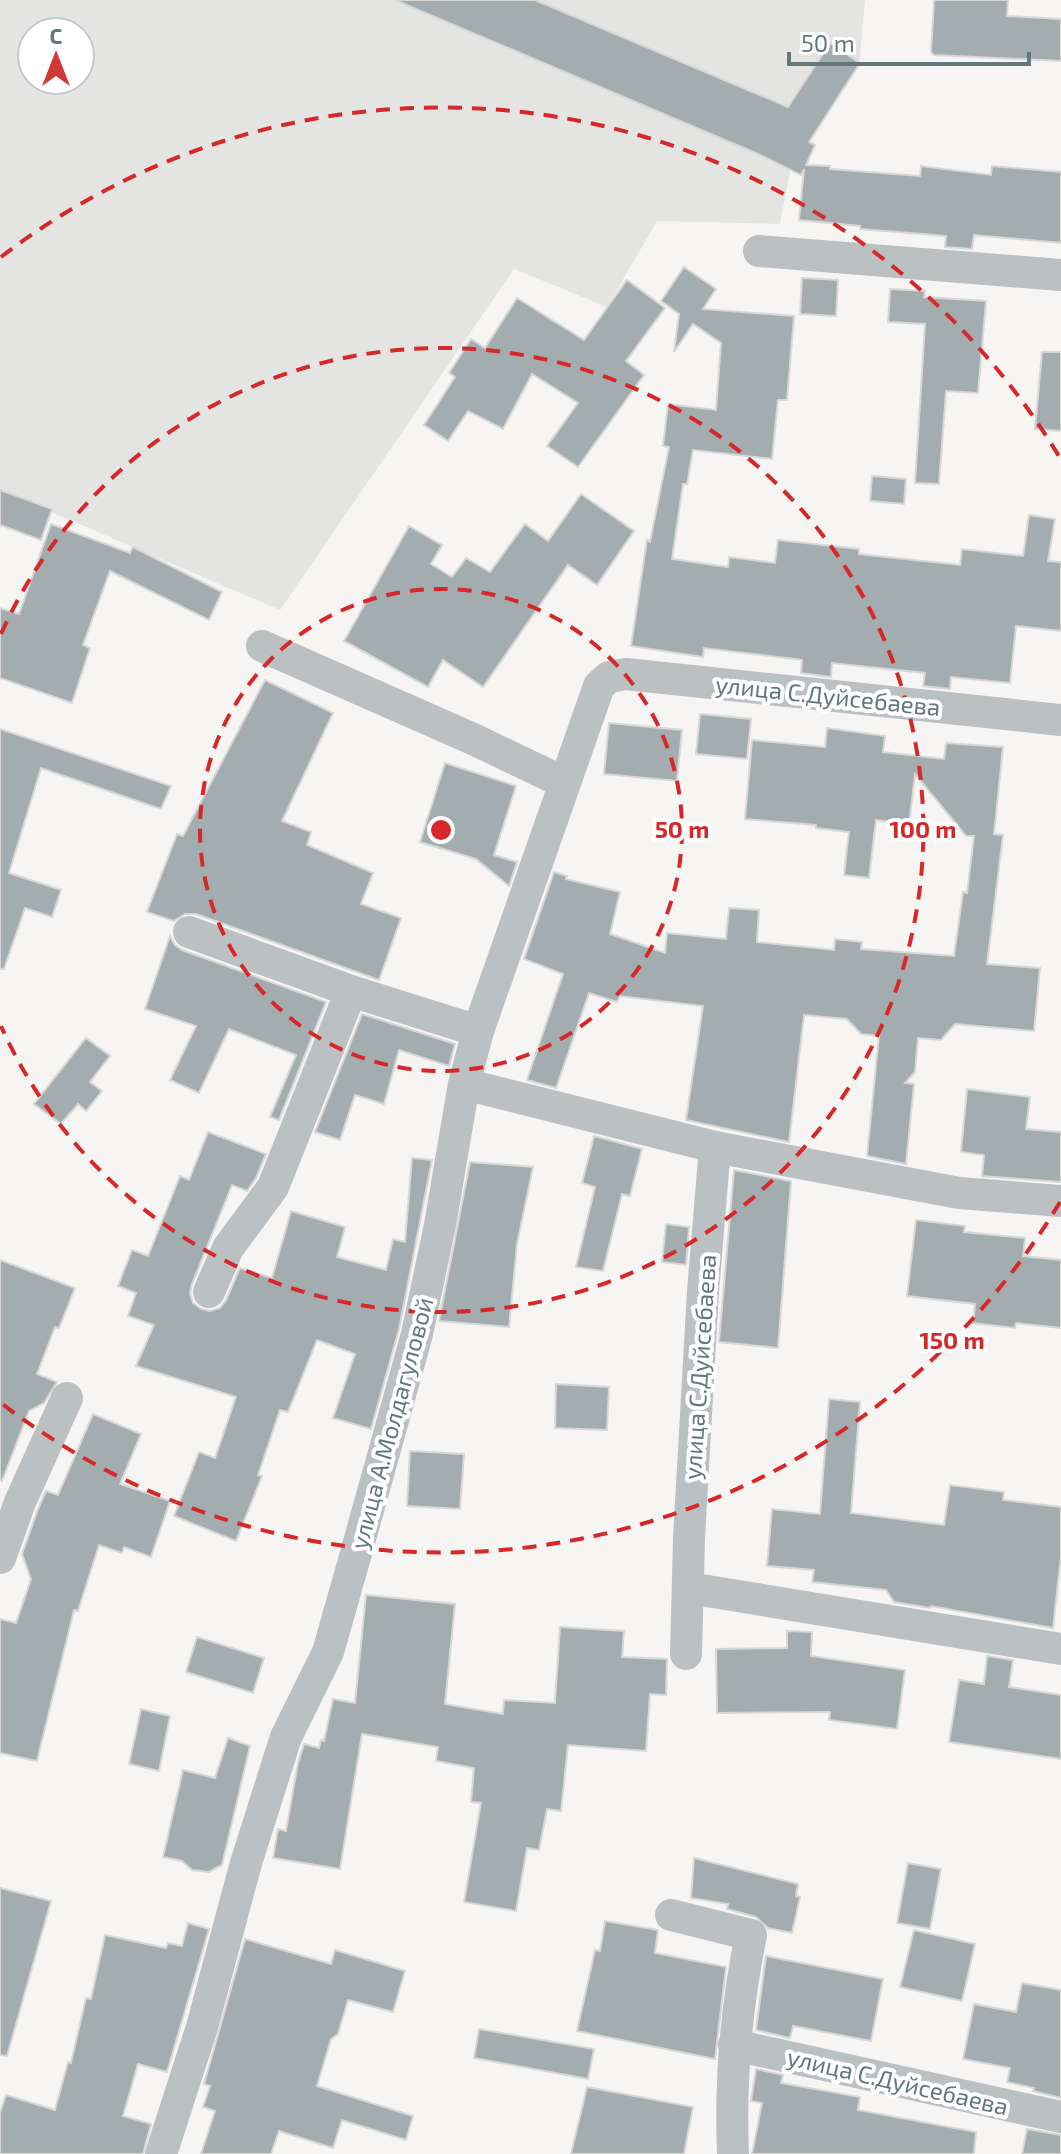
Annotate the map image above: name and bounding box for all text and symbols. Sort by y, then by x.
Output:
north arrow [16,16,96,96]
scale bar [789,16,1029,66]
text: С [50,22,63,48]
text: 50 m [801,28,855,57]
street label: улица С.Дуйсебаева [714,669,942,722]
text: 50 m [655,814,709,843]
text: 100 m [890,814,956,843]
centre of rings [427,816,455,844]
street label: улица С.Дуйсебаева [677,1253,722,1481]
street label: улица А.Молдагуловой [343,1294,440,1552]
text: 150 m [919,1325,985,1354]
street label: улица С.Дуйсебаева [784,2041,1011,2122]

